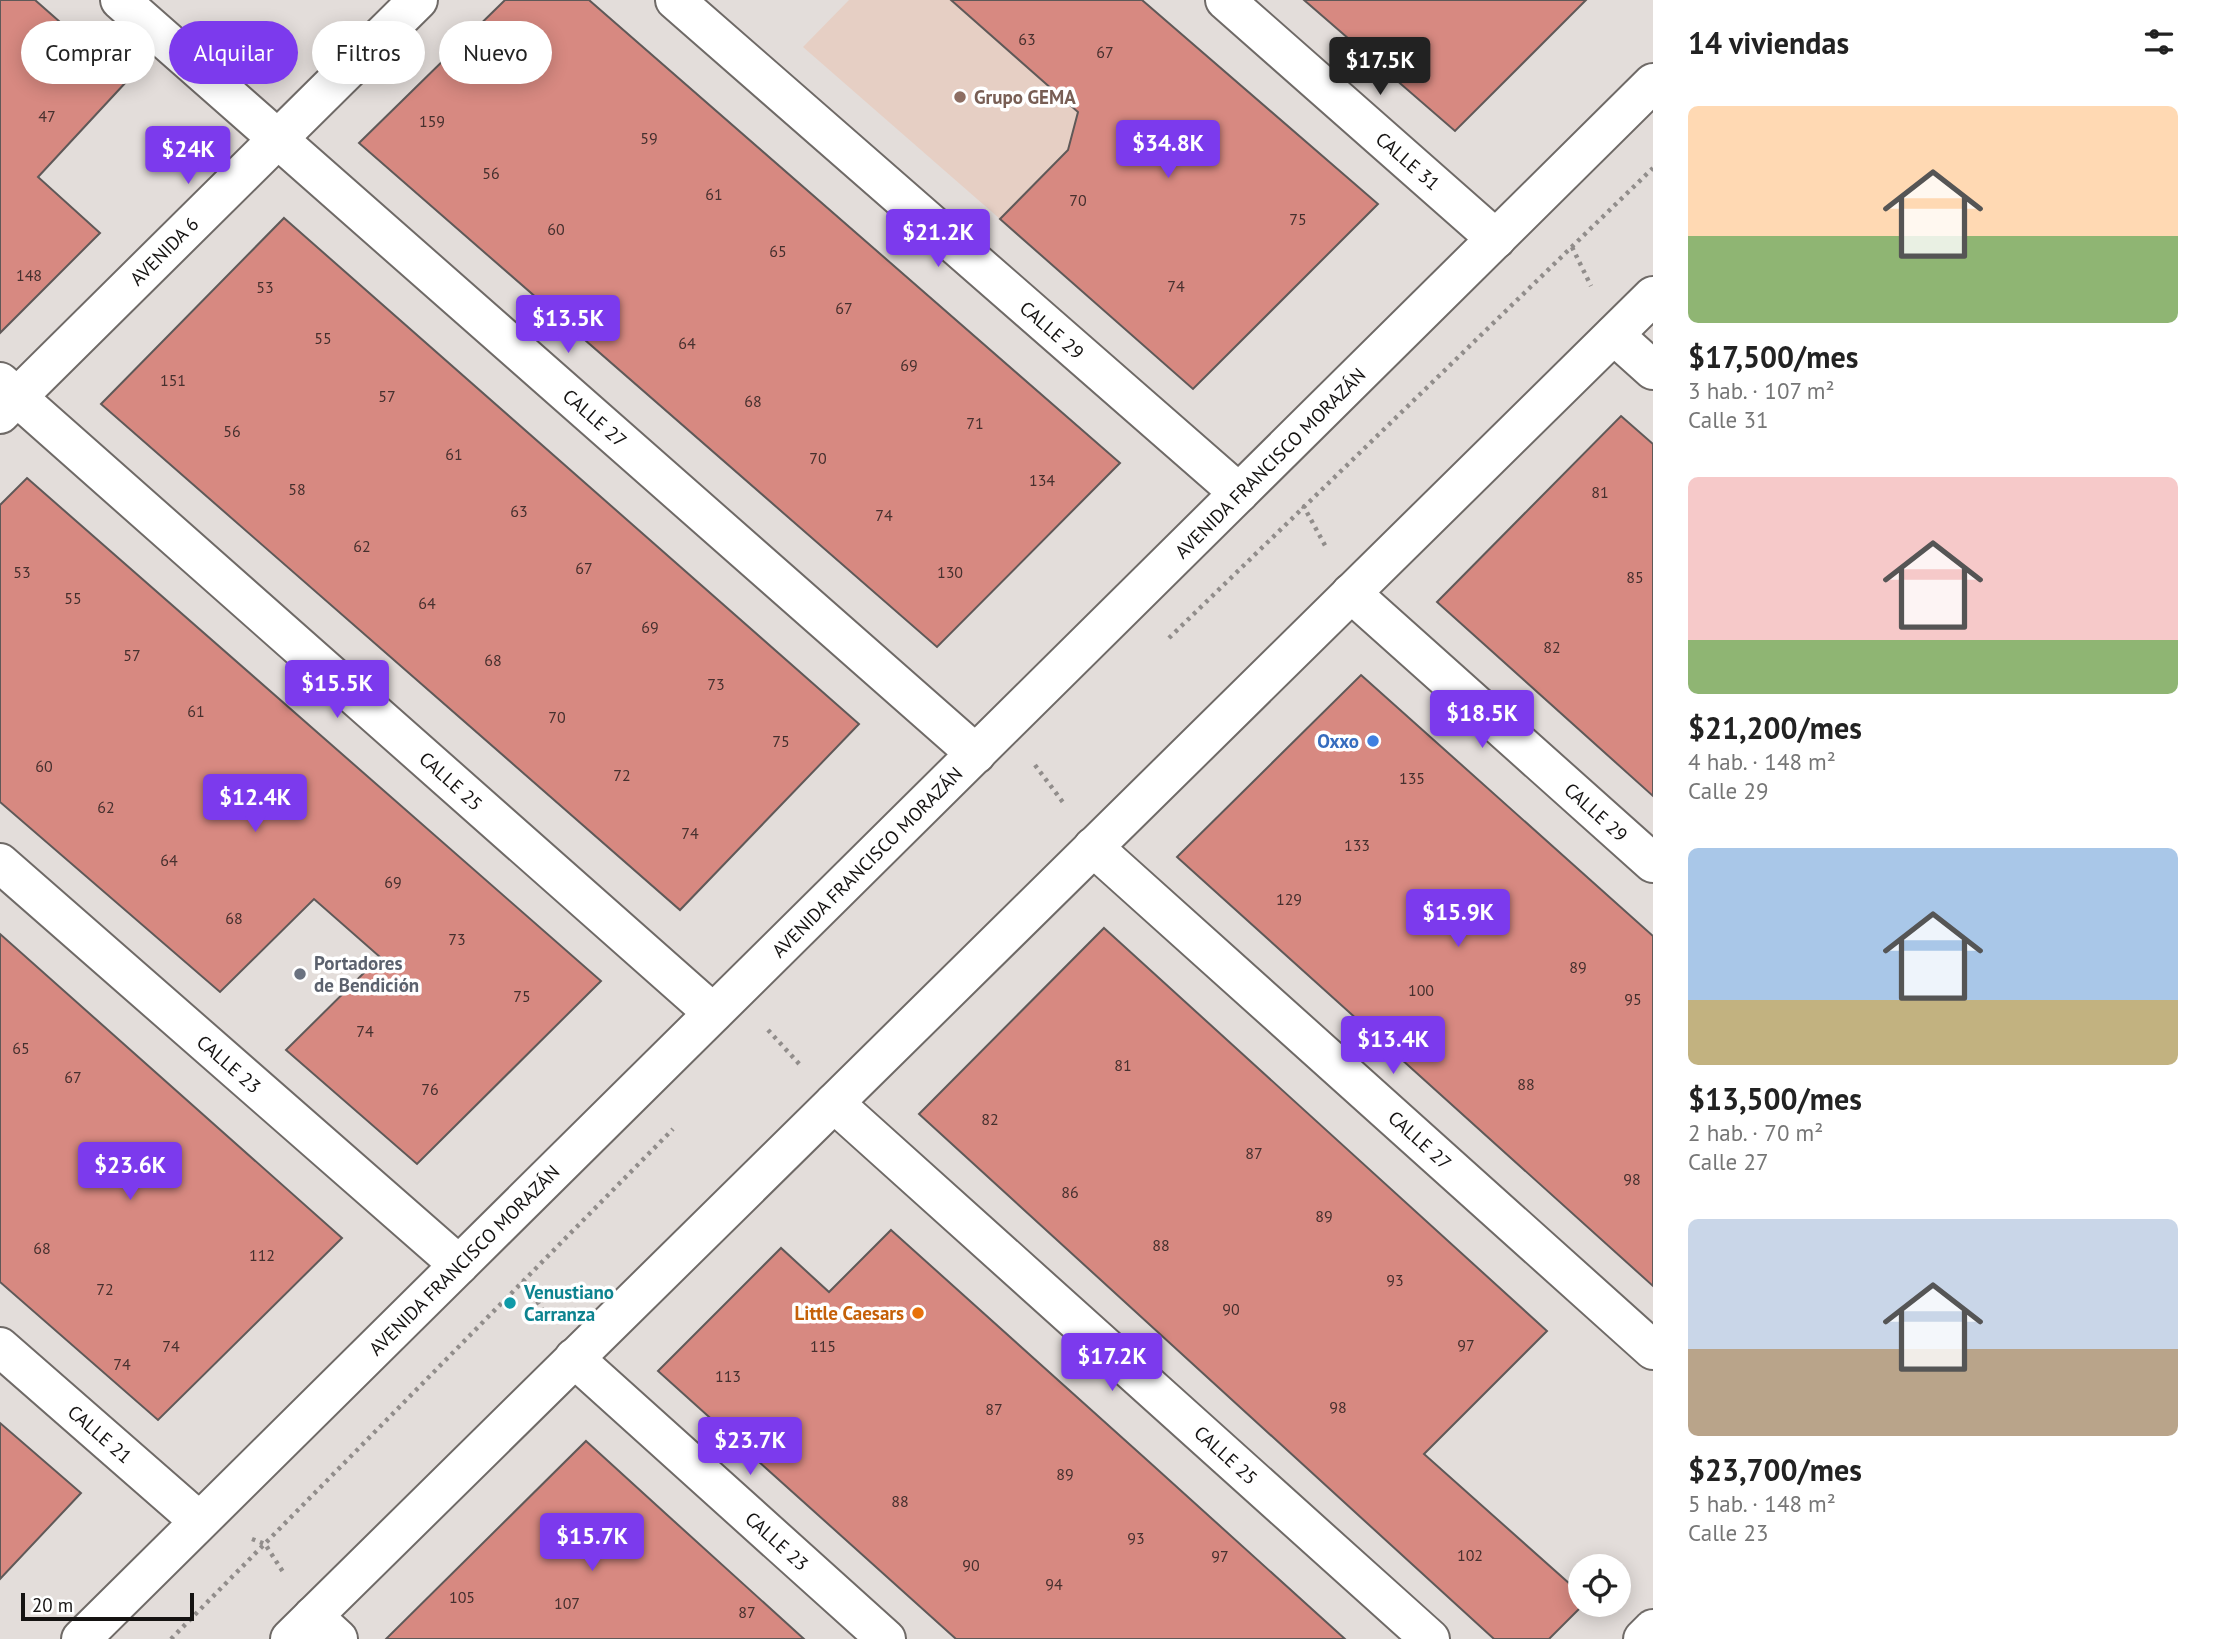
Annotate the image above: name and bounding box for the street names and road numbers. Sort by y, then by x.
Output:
street label: CALLE 31 [1371,127,1445,195]
street label: AVENIDA 6 [125,212,203,290]
street label: CALLE 29 [1015,296,1089,364]
street label: AVENIDA FRANCISCO MORAZÁN [1170,363,1370,563]
street label: CALLE 27 [558,384,632,452]
street label: CALLE 25 [414,746,488,816]
street label: AVENIDA FRANCISCO MORAZÁN [767,762,967,962]
street label: CALLE 29 [1559,777,1633,847]
street label: CALLE 23 [192,1030,266,1098]
street label: CALLE 27 [1383,1105,1457,1175]
street label: AVENIDA FRANCISCO MORAZÁN [364,1160,564,1360]
street label: CALLE 21 [63,1400,137,1468]
street label: CALLE 25 [1189,1420,1263,1490]
street label: CALLE 23 [740,1506,814,1576]

